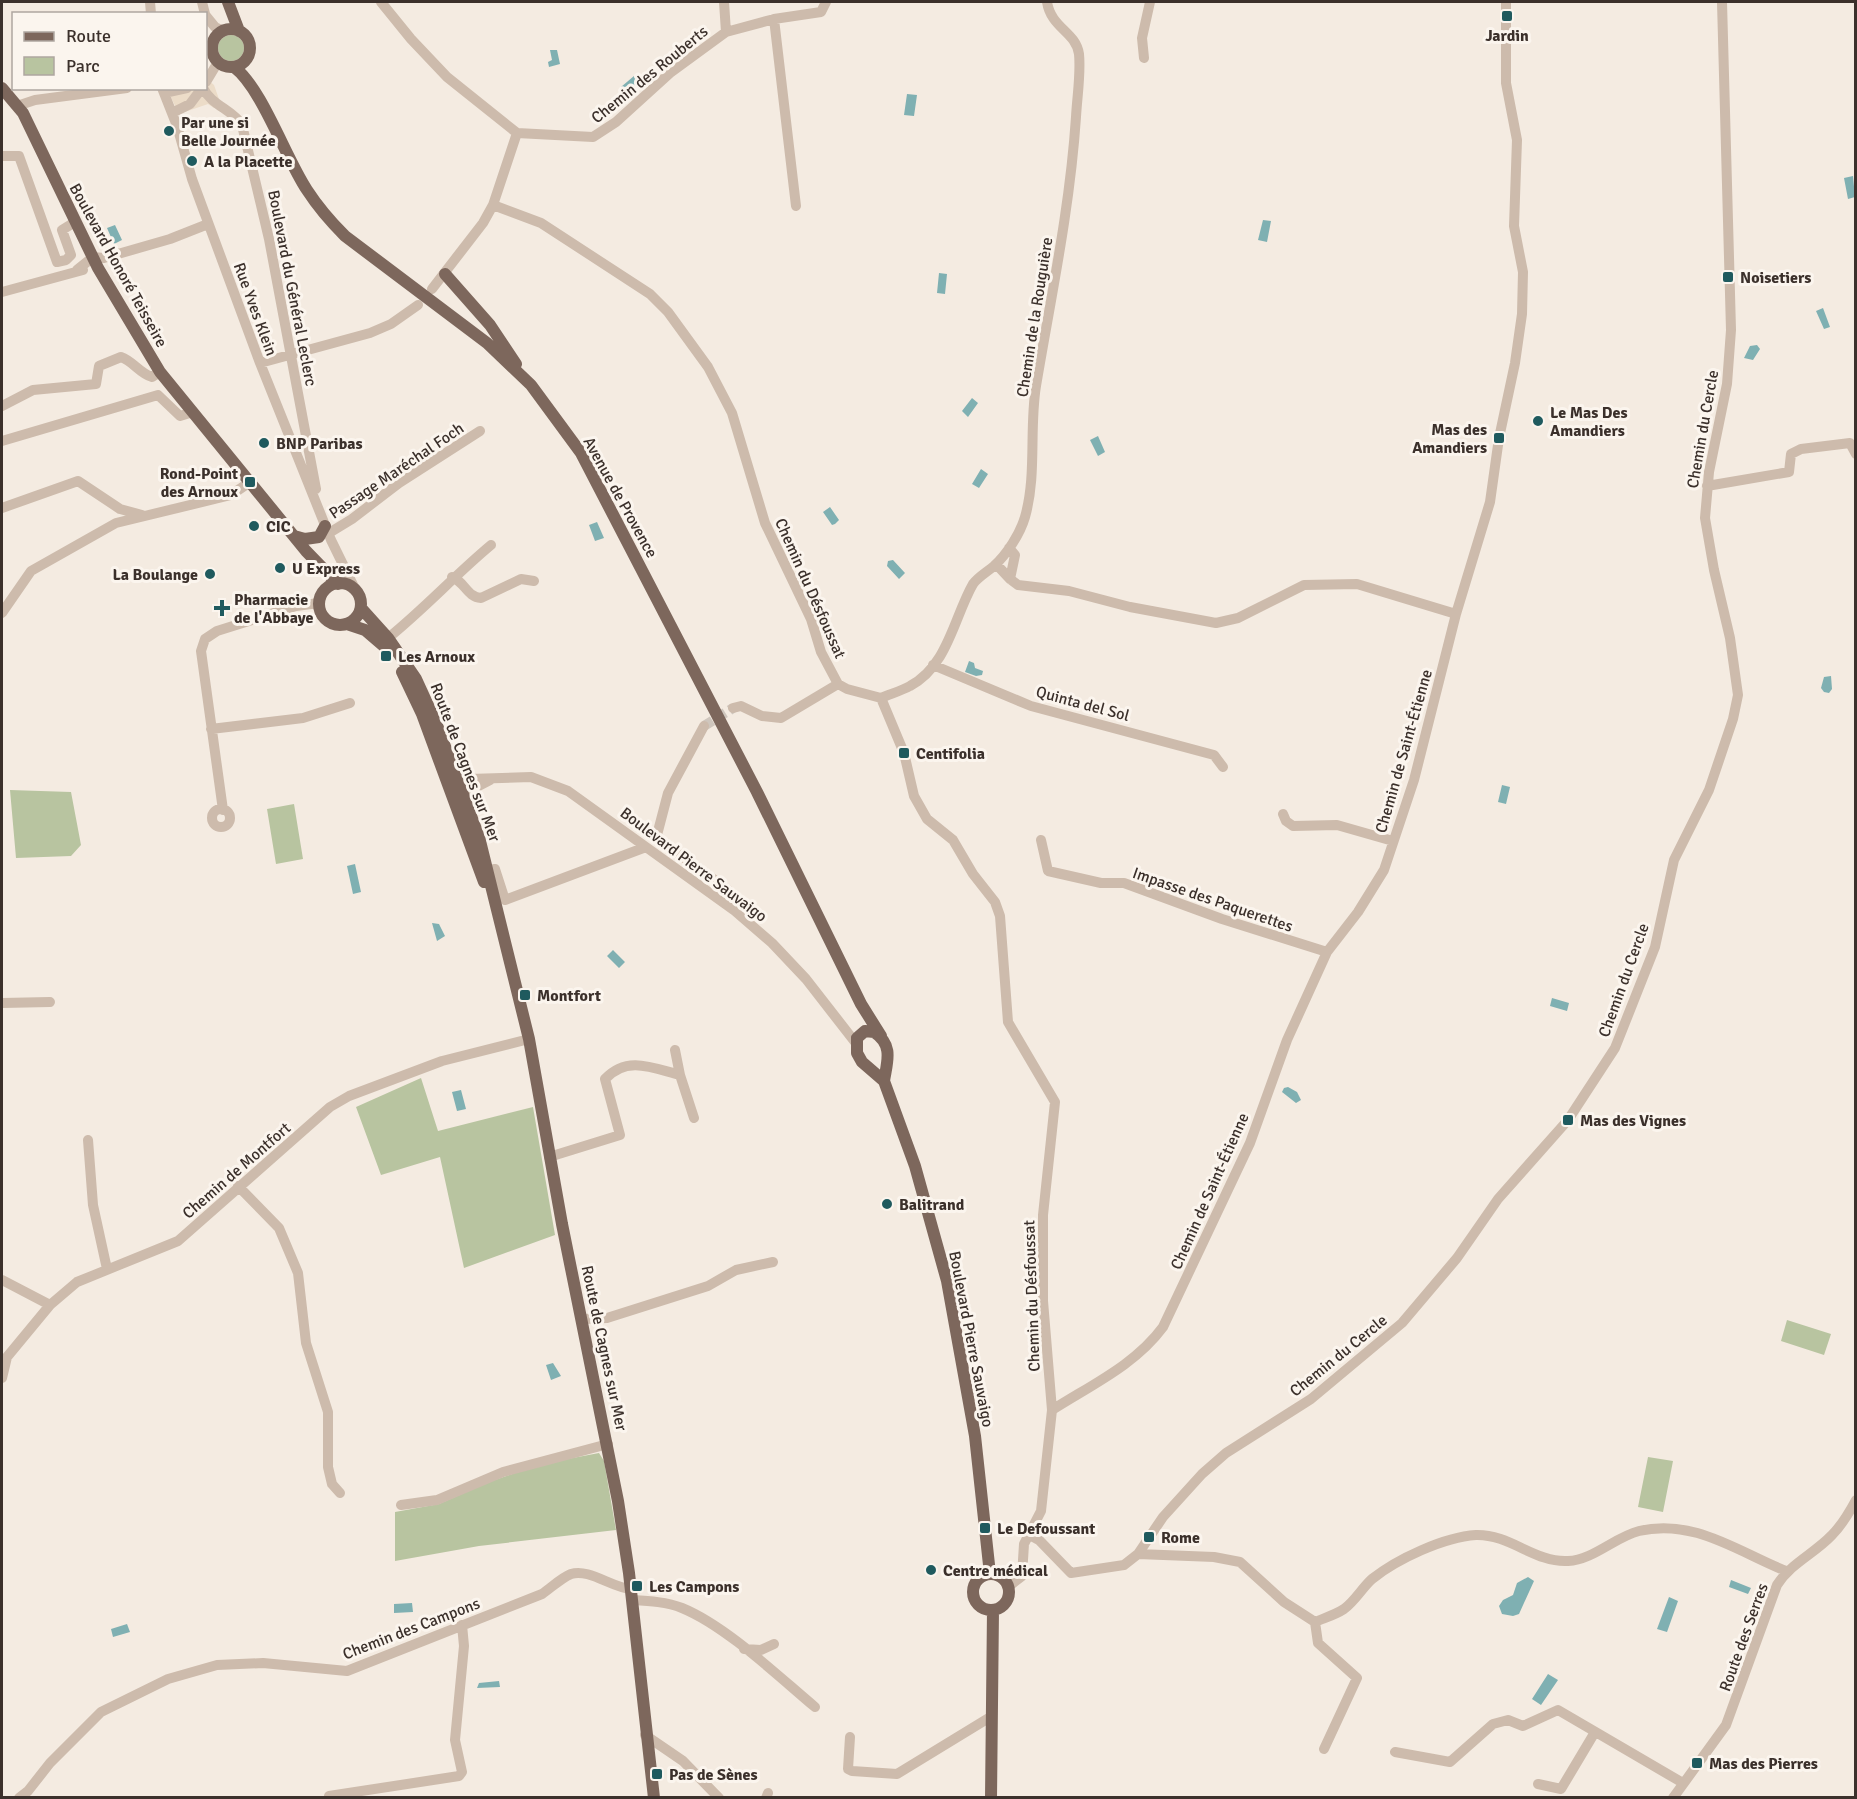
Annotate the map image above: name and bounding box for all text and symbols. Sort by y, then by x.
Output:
marker: Jardin [1500,9,1514,23]
legend [12,12,207,90]
street label: Chemin des Rouberts [587,22,712,128]
text: Route [66,25,111,47]
place label: Jardin [1485,26,1529,46]
text: Parc [66,55,100,77]
place label: Par une si Belle Journée [181,113,276,151]
marker: Par une si Belle Journée [162,124,176,138]
place label: A la Placette [204,152,292,172]
marker: A la Placette [185,154,199,168]
street label: Boulevard Honoré Teisseire [65,180,172,351]
street label: Boulevard du Général Leclerc [263,188,321,388]
street label: Chemin de la Rouguière [1012,236,1058,399]
street label: Rue Yves Klein [229,260,281,359]
place label: Noisetiers [1740,268,1811,288]
marker: Noisetiers [1721,270,1735,284]
street label: Chemin du Cercle [1683,369,1723,490]
place label: Le Mas Des Amandiers [1550,403,1628,441]
marker: Le Mas Des Amandiers [1531,414,1545,428]
street label: Passage Maréchal Foch [325,418,468,523]
place label: Mas des Amandiers [1412,420,1487,458]
marker: Mas des Amandiers [1492,431,1506,445]
street label: Avenue de Provence [579,433,662,562]
place label: BNP Paribas [276,434,363,454]
marker: BNP Paribas [257,436,271,450]
place label: Rond-Point des Arnoux [160,464,238,502]
marker: Rond-Point des Arnoux [243,475,257,489]
street label: Chemin du Désfoussat [770,515,850,662]
place label: CIC [266,517,291,537]
marker: CIC [247,519,261,533]
place label: U Express [292,559,360,579]
marker: U Express [273,561,287,575]
place label: La Boulange [112,565,198,585]
marker: La Boulange [203,567,217,581]
place label: Pharmacie de l'Abbaye [234,590,313,628]
marker: Pharmacie de l'Abbaye [215,601,229,615]
place label: Les Arnoux [398,647,475,667]
marker: Les Arnoux [379,649,393,663]
street label: Chemin de Saint-Étienne [1371,667,1437,835]
street label: Route de Cagnes sur Mer [425,680,505,845]
street label: Quinta del Sol [1034,682,1132,726]
place label: Centifolia [916,744,985,764]
marker: Centifolia [897,746,911,760]
street label: Boulevard Pierre Sauvaigo [616,803,771,927]
street label: Impasse des Paquerettes [1130,863,1295,937]
street label: Chemin du Cercle [1594,921,1654,1040]
place label: Montfort [537,986,601,1006]
marker: Montfort [518,988,532,1002]
street label: Chemin de Saint-Étienne [1166,1110,1254,1273]
place label: Mas des Vignes [1580,1111,1686,1131]
marker: Mas des Vignes [1561,1113,1575,1127]
street label: Chemin de Montfort [178,1118,295,1223]
place label: Balitrand [899,1195,965,1215]
marker: Balitrand [880,1197,894,1211]
street label: Chemin du Désfoussat [1019,1219,1045,1372]
street label: Boulevard Pierre Sauvaigo [944,1249,998,1429]
street label: Route de Cagnes sur Mer [577,1264,631,1433]
street label: Chemin du Cercle [1286,1310,1391,1401]
place label: Le Defoussant [997,1519,1095,1539]
marker: Le Defoussant [978,1521,992,1535]
place label: Rome [1161,1528,1200,1548]
marker: Rome [1142,1530,1156,1544]
place label: Centre médical [943,1561,1048,1581]
marker: Centre médical [924,1563,938,1577]
place label: Les Campons [649,1577,739,1597]
marker: Les Campons [630,1579,644,1593]
street label: Route des Serres [1715,1580,1773,1694]
street label: Chemin des Campons [340,1593,483,1664]
place label: Mas des Pierres [1709,1754,1818,1774]
marker: Mas des Pierres [1690,1756,1704,1770]
place label: Pas de Sènes [669,1765,758,1785]
marker: Pas de Sènes [650,1767,664,1781]

